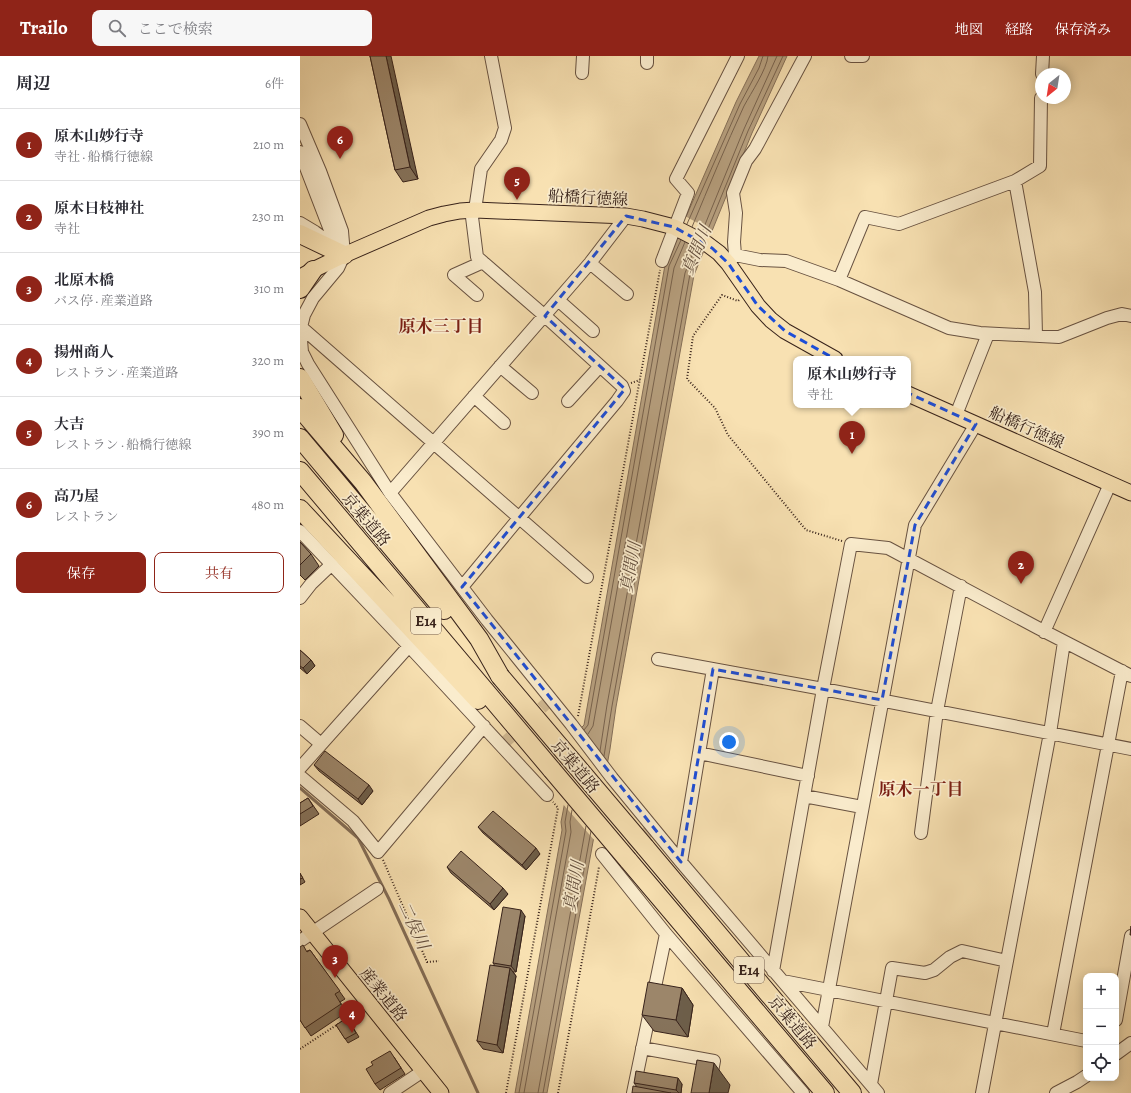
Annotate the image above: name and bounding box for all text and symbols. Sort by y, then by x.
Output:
search box [92,10,372,46]
text: Trailo [20,15,68,41]
icon: search [106,17,128,39]
text: ここで検索 [138,19,213,39]
text: 地図 [955,20,983,39]
text: 経路 [1005,20,1033,39]
text: 保存済み [1055,20,1111,39]
north arrow [1035,68,1071,104]
text: 周辺 [16,72,50,95]
text: 6件 [265,75,284,92]
text: 原木山妙行寺 [54,126,144,146]
pin: 6 [327,126,353,159]
text: 1 [27,136,31,153]
text: 210 m [253,136,284,153]
text: 寺社 · 船橋行徳線 [54,148,153,165]
pin: 5 [504,167,530,200]
street label: 船橋行徳線 [547,185,628,211]
text: 原木日枝神社 [54,198,144,218]
text: 2 [26,208,32,225]
text: 230 m [252,208,284,225]
text: 寺社 [54,220,80,237]
water label: 真間川 [676,220,718,278]
text: 北原木橋 [54,270,114,290]
text: 3 [26,280,32,297]
text: 310 m [254,280,284,297]
text: バス停 · 産業道路 [54,292,153,309]
district label: 原木三丁目 [399,315,484,338]
text: 揚州商人 [54,342,114,362]
text: 4 [26,352,32,369]
text: 320 m [252,352,284,369]
popup [793,356,911,408]
text: レストラン · 産業道路 [54,364,178,381]
text: 原木山妙行寺 [807,364,897,384]
text: 寺社 [807,386,833,403]
street label: 船橋行徳線 [986,402,1068,454]
text: 大吉 [54,414,84,434]
pin: 1 [839,421,865,454]
text: 5 [26,424,32,441]
text: 390 m [252,424,284,441]
text: レストラン · 船橋行徳線 [54,436,191,453]
text: 高乃屋 [54,486,99,506]
street label: 京葉道路 [337,488,395,551]
text: 6 [26,496,32,513]
text: 480 m [251,496,284,513]
text: レストラン [54,508,119,525]
water label: 真間川 [615,538,647,594]
pin: 2 [1008,551,1034,584]
button: 保存 [16,552,146,593]
button: 共有 [154,552,284,593]
road number: E14 [411,608,441,634]
your location [719,732,739,752]
street label: 京葉道路 [546,735,604,798]
district label: 原木一丁目 [879,778,964,801]
water label: 真間川 [558,857,590,913]
water label: 二俣川 [392,897,436,955]
pin: 3 [322,945,348,978]
road number: E14 [734,957,764,983]
street label: 産業道路 [355,963,412,1026]
map controls [1083,973,1119,1081]
button: + [1083,973,1119,1009]
street label: 京葉道路 [763,991,821,1054]
pin: 4 [339,1000,365,1033]
button: − [1083,1009,1119,1045]
button: locate [1083,1045,1119,1081]

